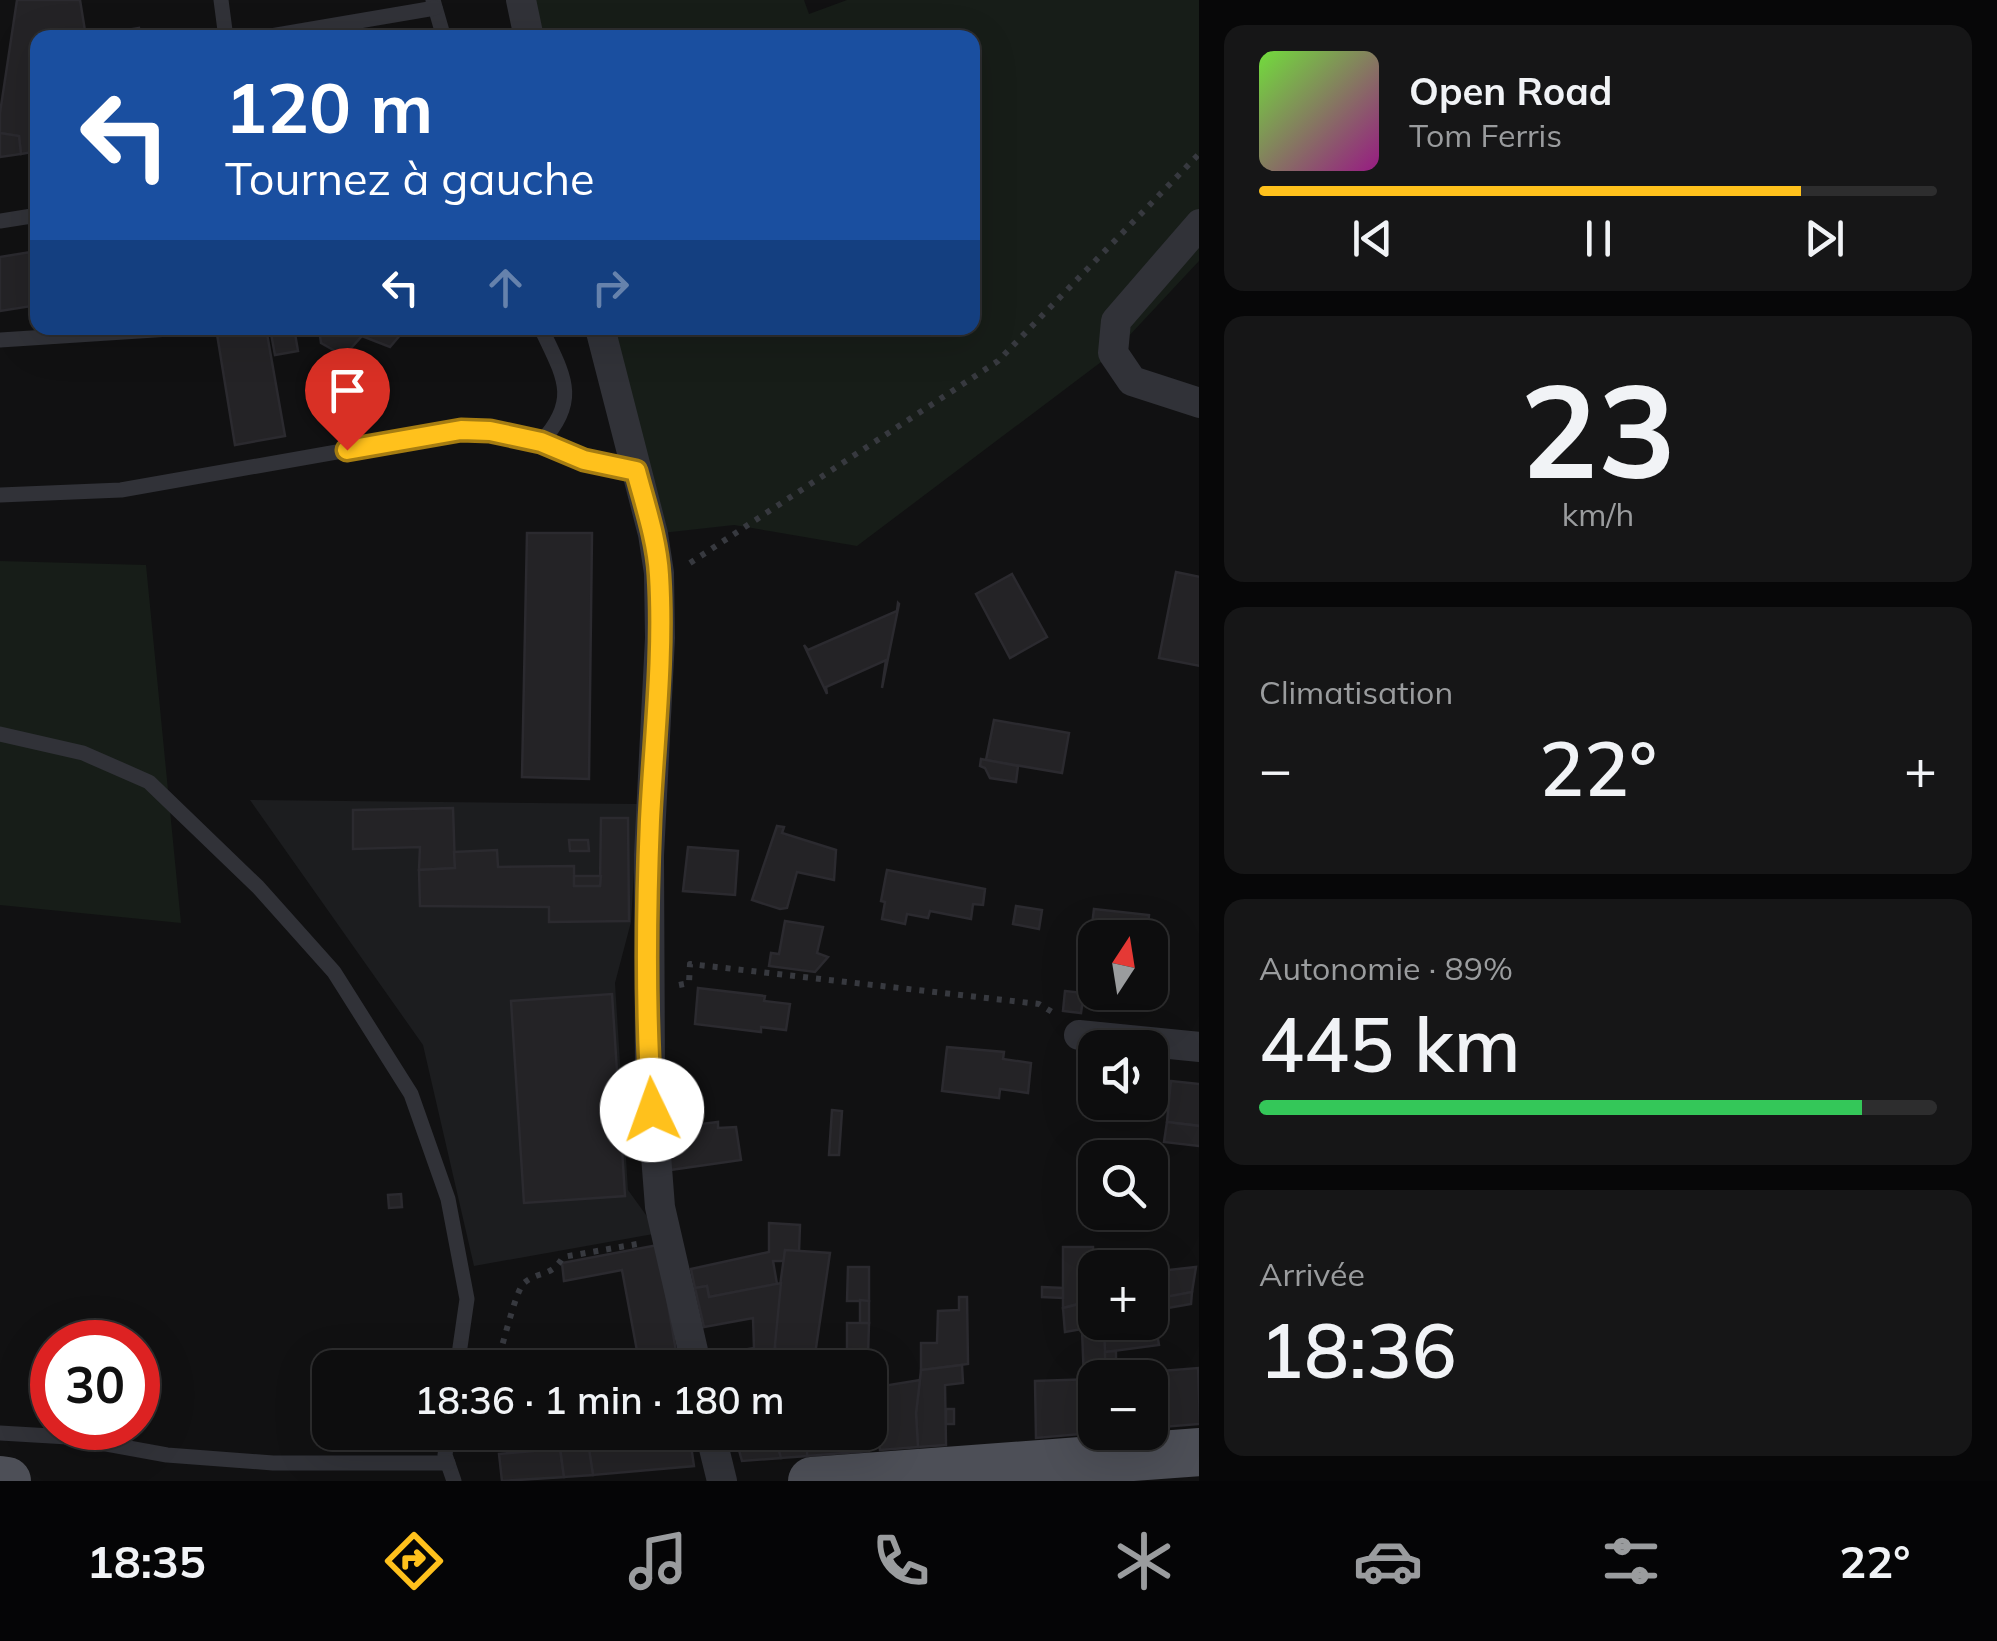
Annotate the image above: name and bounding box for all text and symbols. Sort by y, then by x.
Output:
text: 120 m [225,63,433,151]
text: Open Road [1409,67,1612,115]
icon: left [60,70,190,200]
text: Tom Ferris [1409,115,1562,155]
text: Tournez à gauche [225,150,595,206]
icon: previous [1345,211,1400,266]
icon: pause [1571,211,1626,266]
icon: next [1797,211,1852,266]
icon: left [373,260,428,315]
icon: ahead [478,260,533,315]
icon: right [583,260,638,315]
text: 23 [1520,347,1676,511]
pin [305,348,390,451]
icon: arrive [320,363,375,418]
text: km/h [1562,494,1634,534]
text: Climatisation [1259,672,1453,712]
text: 22° [1539,721,1657,815]
text: − [1259,734,1292,803]
text: + [1904,734,1937,803]
north arrow [1078,920,1168,1010]
map controls [1078,920,1168,1450]
text: Autonomie · 89% [1259,948,1513,988]
text: 445 km [1259,997,1521,1091]
button: sound [1078,1030,1168,1120]
position arrow [600,1058,704,1162]
button: search [1078,1140,1168,1230]
button: + [1078,1250,1168,1340]
text: Arrivée [1259,1254,1365,1294]
text: 18:36 [1259,1303,1457,1397]
speed limit sign: 30 [30,1320,160,1450]
button: − [1078,1360,1168,1450]
text: 18:36 · 1 min · 180 m [414,1376,785,1424]
icon: directions [379,1526,449,1596]
icon: music [623,1526,693,1596]
icon: phone [866,1526,936,1596]
icon: climate [1109,1526,1179,1596]
icon: car [1353,1526,1423,1596]
icon: filters [1596,1526,1666,1596]
text: 18:35 [87,1533,206,1589]
text: 22° [1839,1533,1910,1589]

